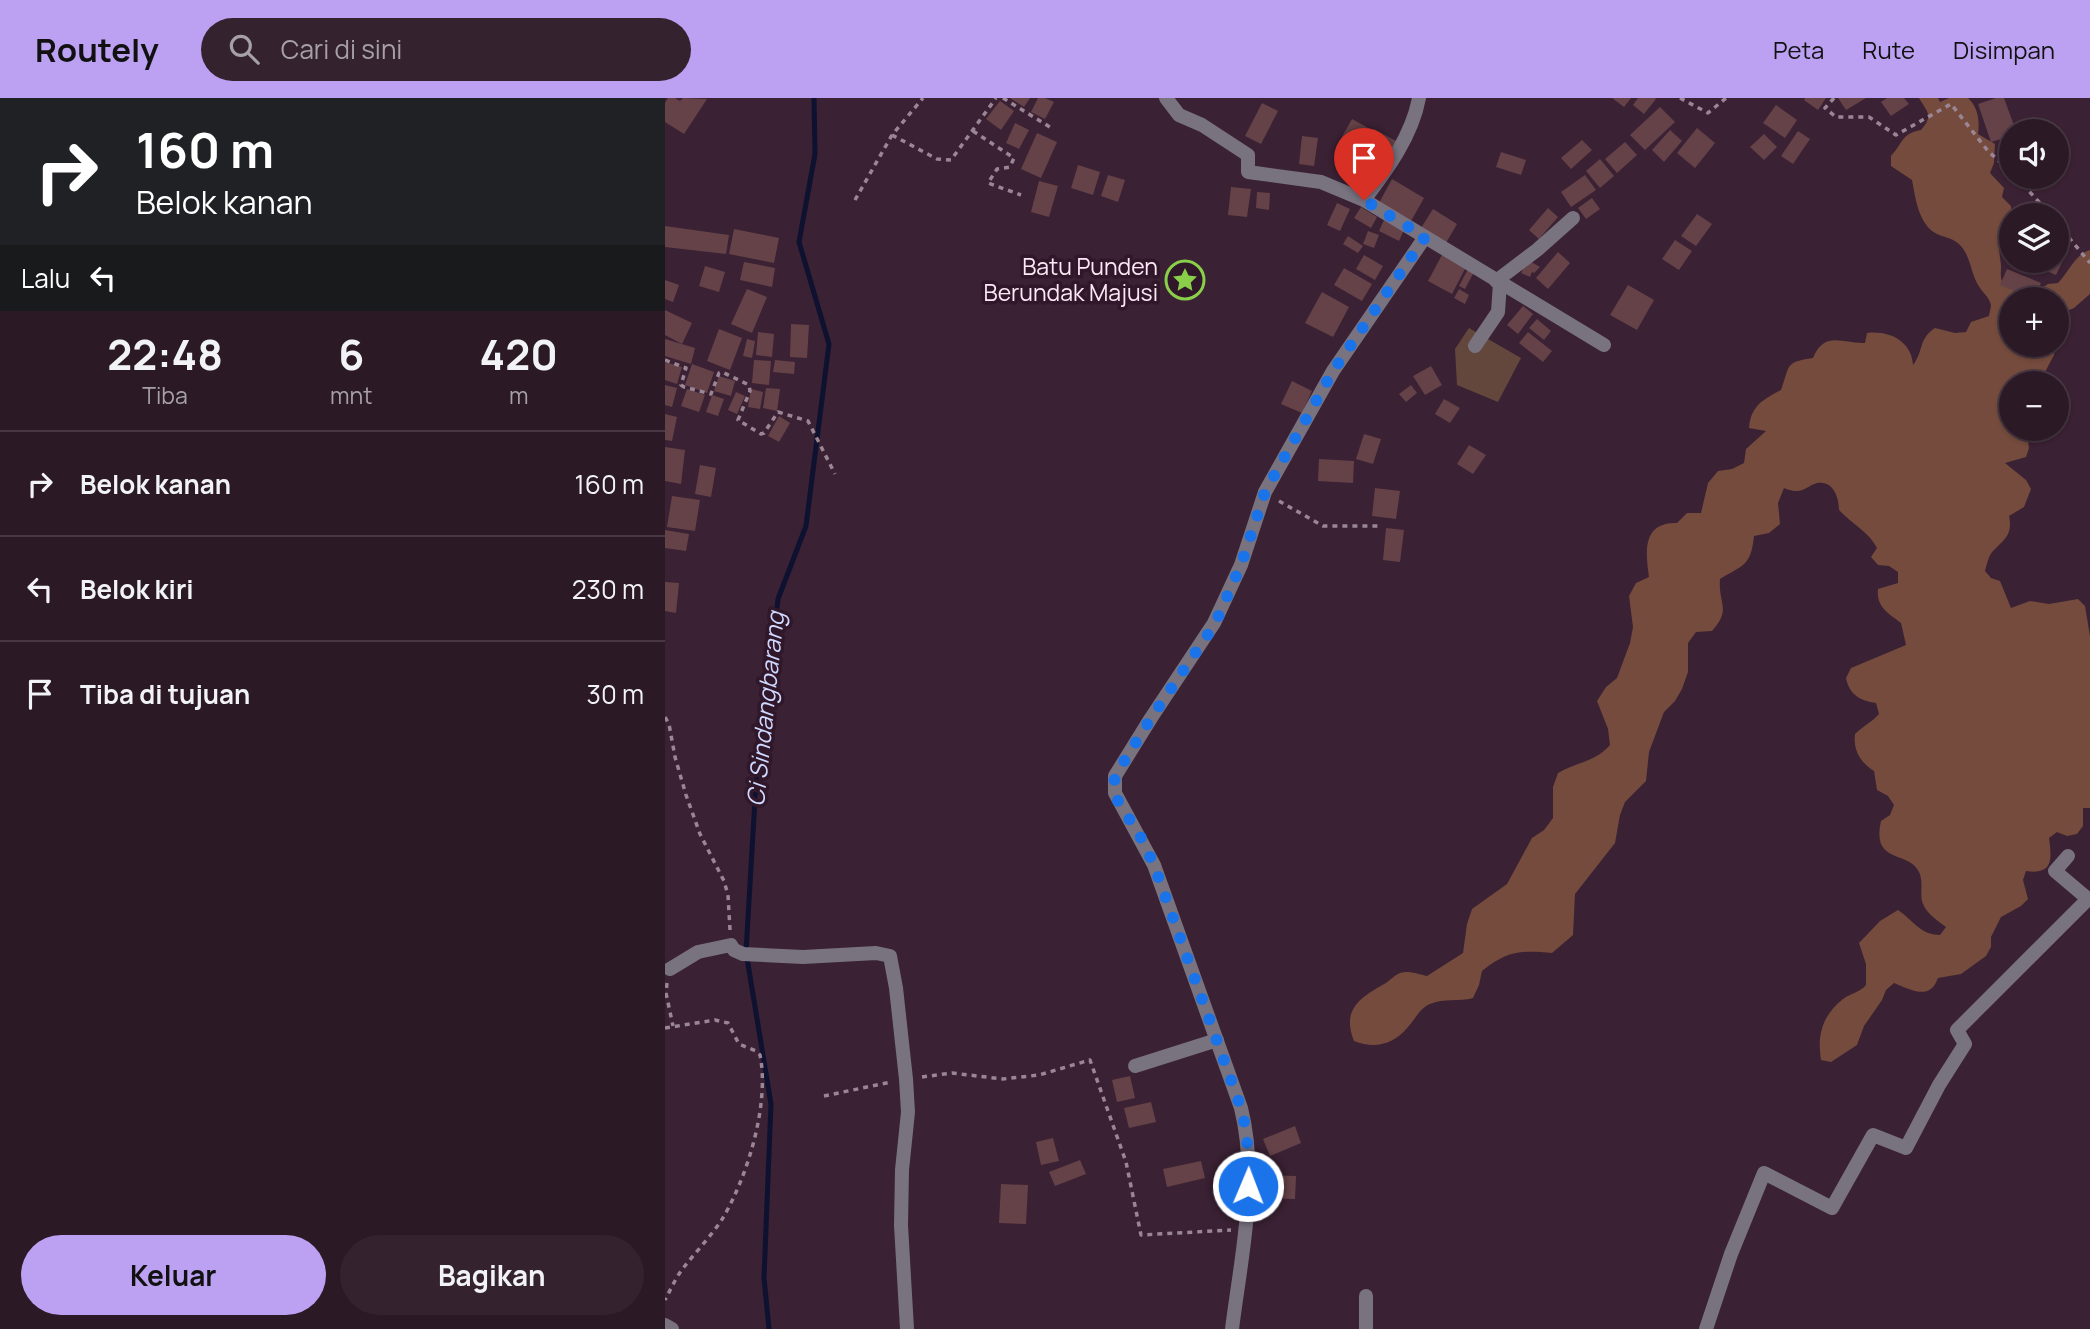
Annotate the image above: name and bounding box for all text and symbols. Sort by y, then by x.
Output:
search box [201,18,691,81]
text: Routely [35,27,159,72]
icon: search [225,30,263,68]
text: Cari di sini [281,31,402,67]
text: Peta [1773,33,1824,66]
text: Rute [1862,33,1915,66]
text: Disimpan [1953,33,2055,66]
text: 160 m [136,116,274,183]
map controls [1999,119,2069,441]
button: sound [1999,119,2069,189]
icon: right [21,126,112,217]
pin [1334,128,1394,200]
icon: arrive [1345,139,1383,177]
text: Belok kanan [136,180,312,224]
button: layers [1999,203,2069,273]
place label: Batu Punden Berundak Majusi [984,250,1158,308]
icon: left [84,259,122,297]
place icon: Batu Punden Berundak Majusi [1164,259,1206,301]
text: Lalu [21,260,70,296]
button: + [1999,287,2069,357]
text: 22:48 [107,325,223,383]
text: 6 [338,325,364,383]
text: 420 [480,325,558,383]
button: − [1999,371,2069,441]
text: Tiba [142,379,188,411]
text: mnt [330,379,372,411]
text: m [509,379,528,411]
icon: right [21,465,59,503]
text: Belok kanan [80,466,231,502]
text: 160 m [575,466,644,502]
icon: left [21,570,59,608]
text: Belok kiri [80,571,194,607]
text: 230 m [572,571,644,607]
water label: Ci Sindangbarang [738,608,791,808]
icon: arrive [21,675,59,713]
text: Tiba di tujuan [80,676,250,712]
text: 30 m [587,676,644,712]
position arrow [1211,1149,1285,1223]
button: Keluar [21,1235,326,1315]
button: Bagikan [340,1235,644,1315]

